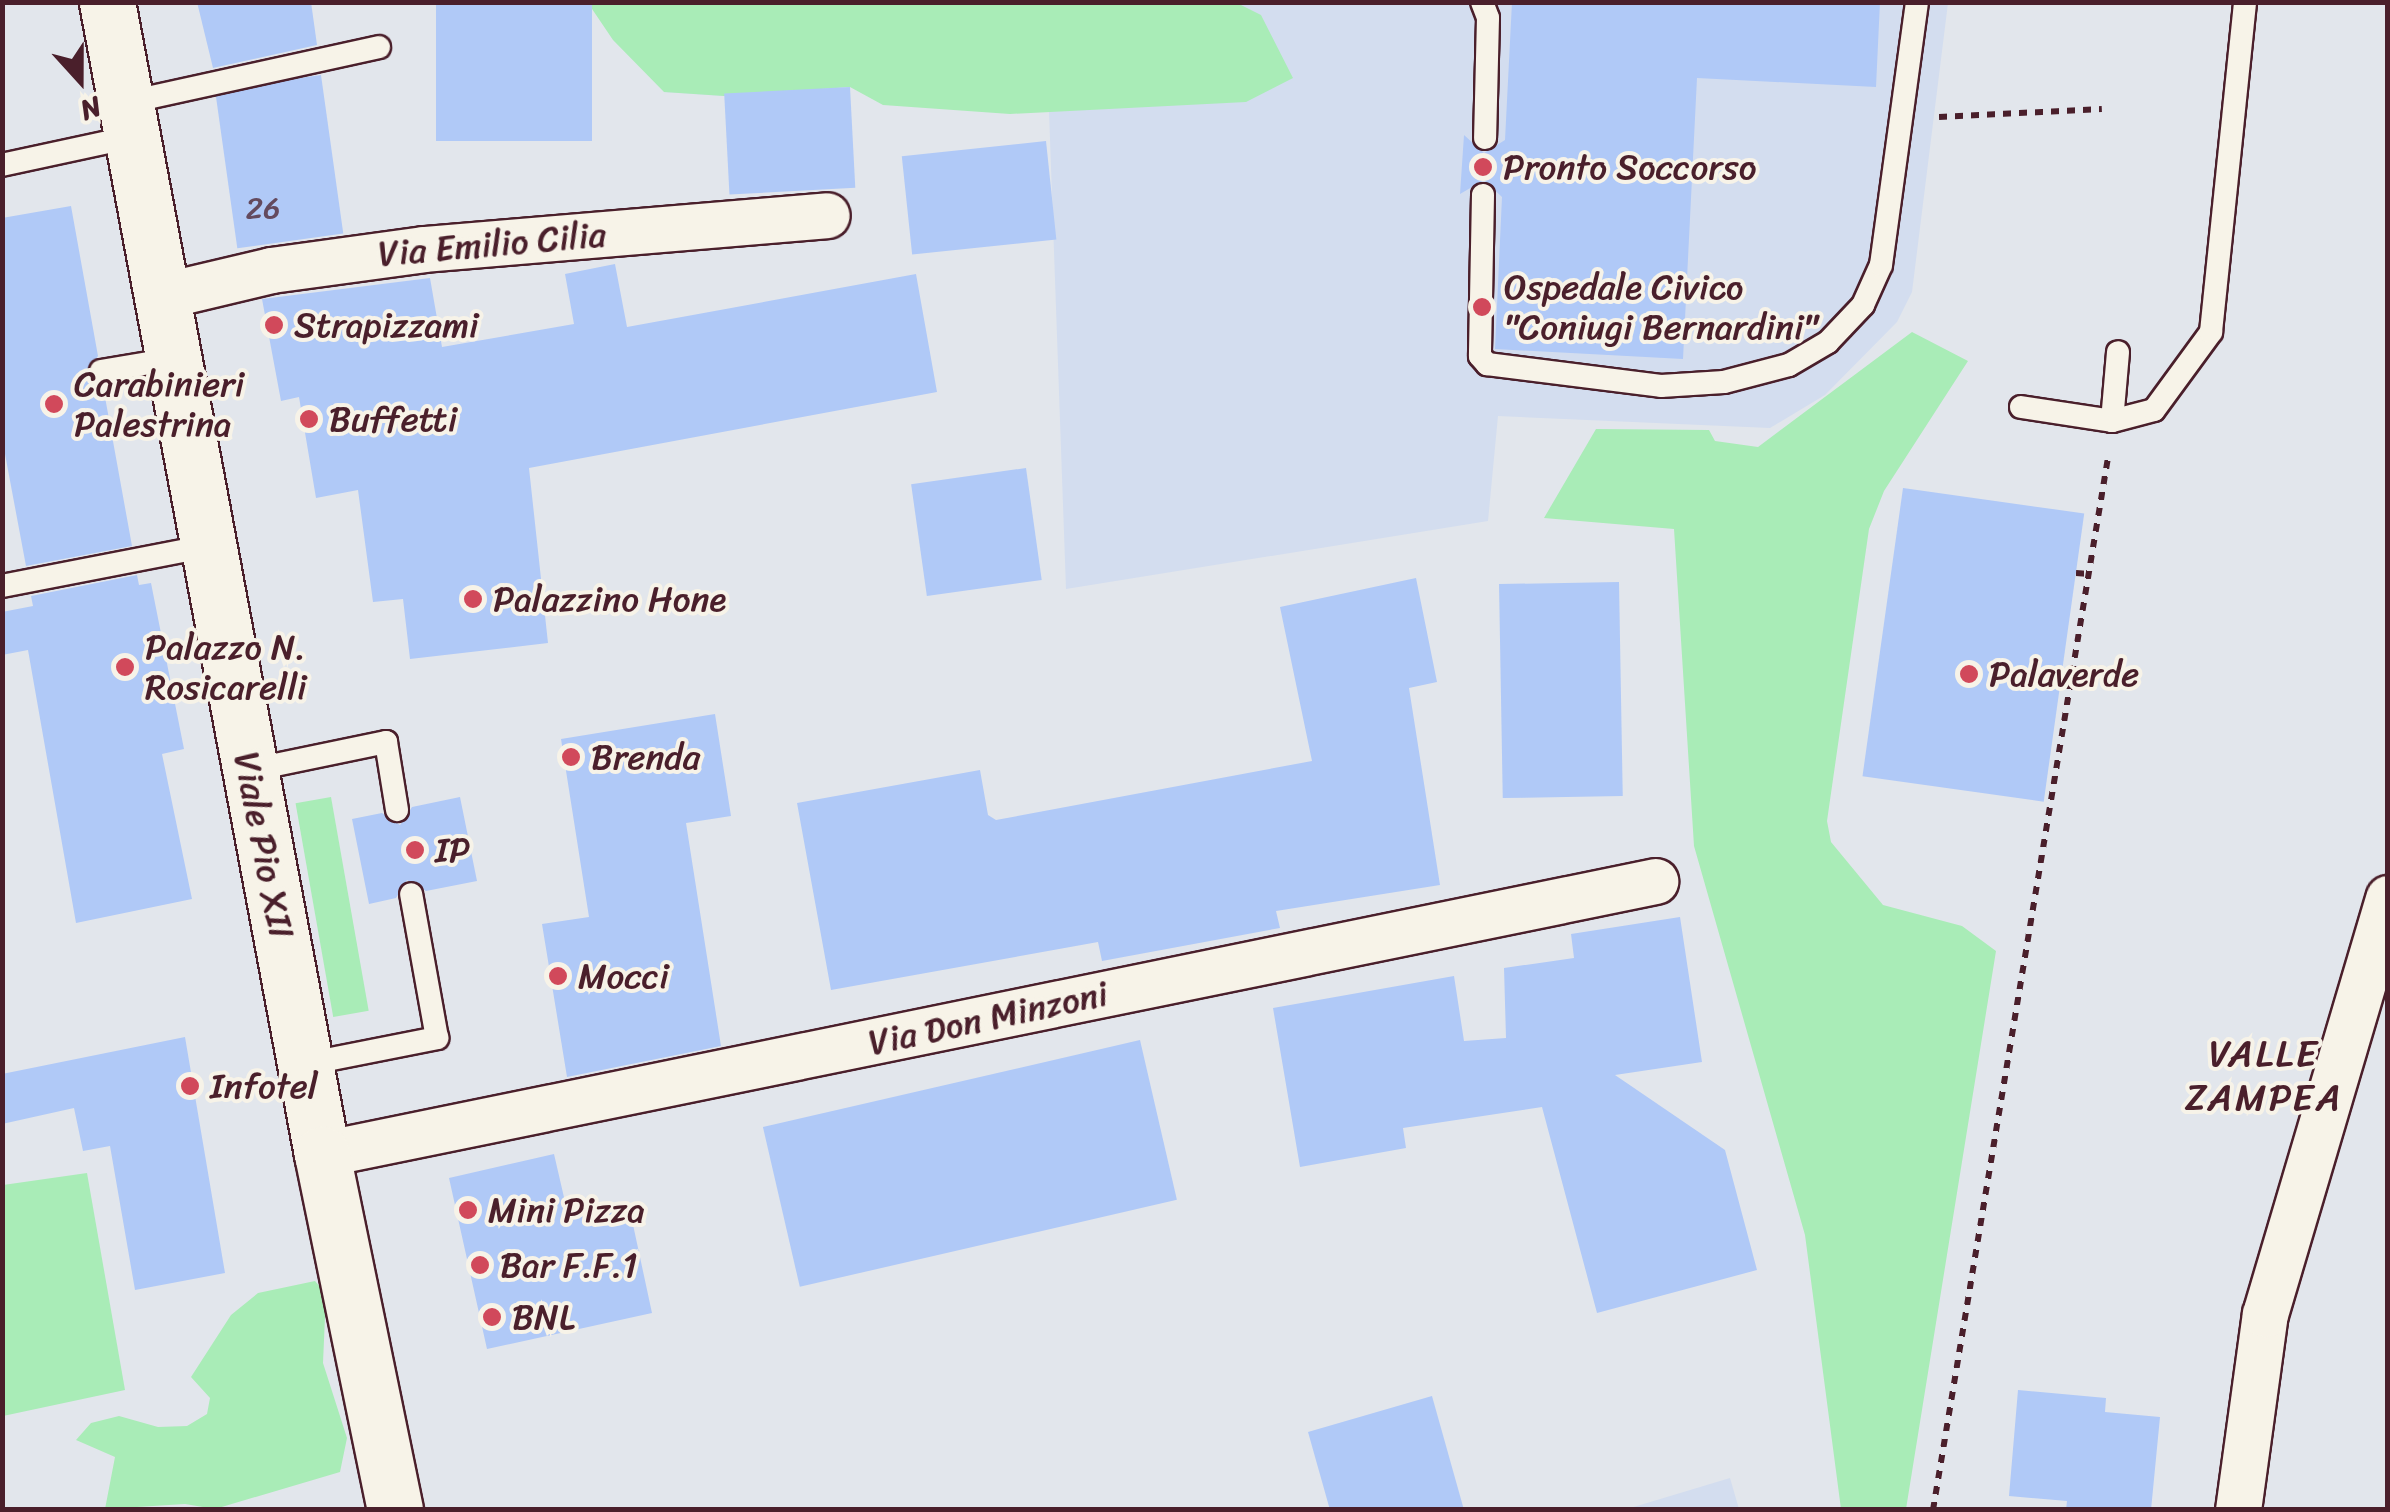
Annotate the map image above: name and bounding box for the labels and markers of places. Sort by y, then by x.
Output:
place label: Pronto Soccorso [1503,146,1756,188]
marker: Pronto Soccorso [1472,156,1494,178]
place label: Ospedale Civico "Coniugi Bernardini" [1504,266,1818,348]
marker: Ospedale Civico "Coniugi Bernardini" [1469,294,1495,320]
place label: Strapizzami [294,304,479,346]
marker: Strapizzami [263,314,285,336]
place label: Carabinieri Palestrina [74,363,244,445]
marker: Carabinieri Palestrina [43,393,65,415]
place label: Buffetti [329,398,457,440]
marker: Buffetti [298,408,320,430]
place label: Palazzino Hone [493,578,727,620]
marker: Palazzino Hone [462,588,484,610]
place label: Palazzo N. Rosicarelli [145,626,307,708]
place label: Palaverde [1989,653,2139,695]
marker: Palazzo N. Rosicarelli [114,656,136,678]
marker: Palaverde [1958,663,1980,685]
place label: Brenda [591,736,700,778]
marker: Brenda [560,746,582,768]
place label: IP [435,829,470,871]
marker: IP [404,839,426,861]
place label: Mocci [578,955,669,997]
marker: Mocci [547,965,569,987]
place label: Infotel [210,1065,318,1107]
marker: Infotel [179,1075,201,1097]
place label: Mini Pizza [488,1189,646,1231]
marker: Mini Pizza [457,1199,479,1221]
place label: Bar F.F.1 [500,1244,634,1286]
marker: Bar F.F.1 [469,1254,491,1276]
place label: BNL [512,1296,575,1338]
marker: BNL [481,1306,503,1328]

